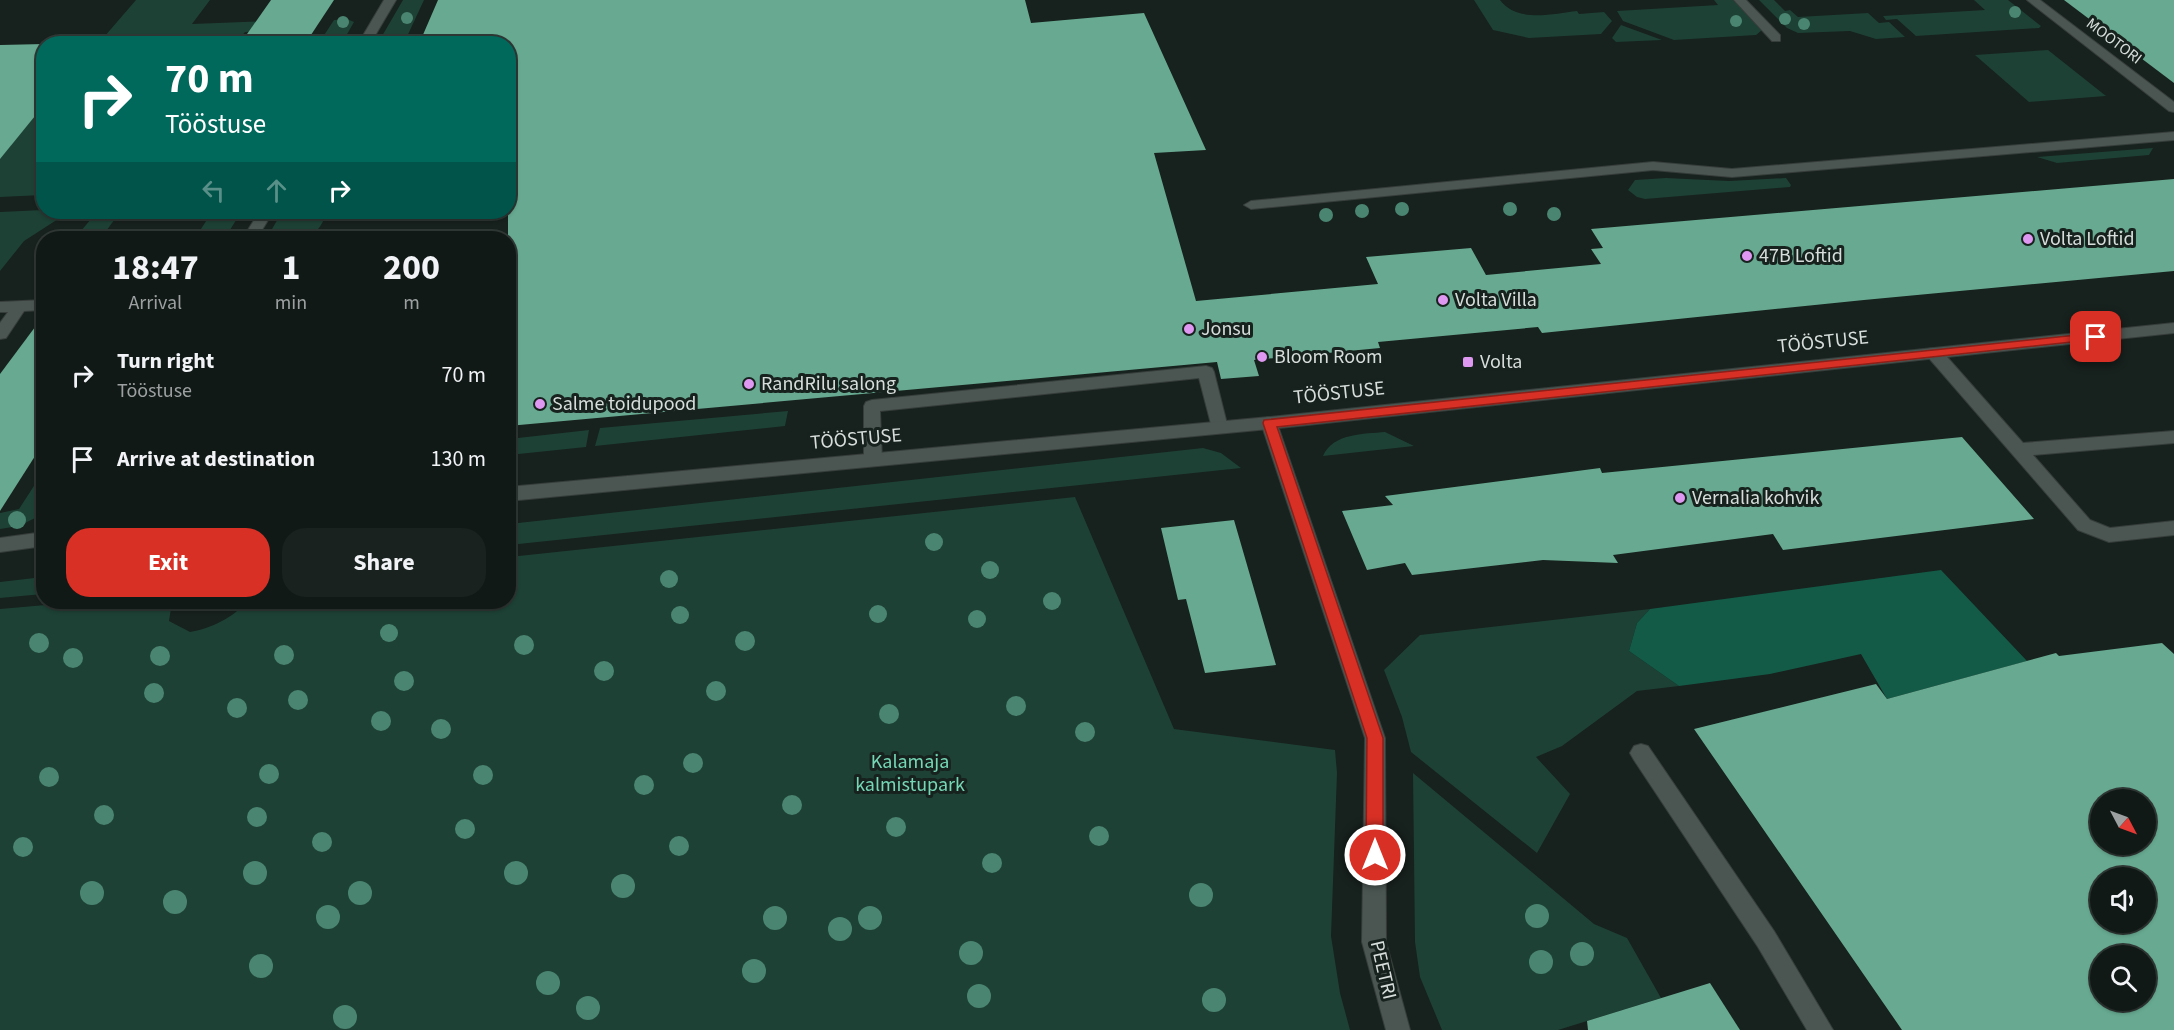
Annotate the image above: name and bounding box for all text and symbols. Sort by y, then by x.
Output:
street label: MOOTORI [2082,13,2146,69]
text: 70 m [165,49,254,109]
icon: right [66,60,144,138]
text: Tööstuse [165,105,266,144]
icon: left [197,174,230,207]
icon: ahead [260,174,293,207]
icon: right [323,174,356,207]
place label: Volta Loftid [2040,225,2135,253]
marker: Volta Loftid [2021,232,2035,246]
text: 18:47 [112,242,199,293]
text: 1 [281,242,300,293]
text: 200 [383,242,440,293]
place label: 47B Loftid [1759,242,1843,270]
marker: 47B Loftid [1740,249,1754,263]
place label: Volta Villa [1455,286,1537,314]
text: Arrival [128,289,182,317]
text: min [275,289,307,317]
text: m [403,289,420,317]
marker: Volta Villa [1436,293,1450,307]
pin [2070,311,2121,362]
place label: Jonsu [1201,315,1252,343]
icon: arrive [2079,320,2112,353]
marker: Jonsu [1182,322,1196,336]
street label: TÖÖSTUSE [1776,323,1870,361]
place label: Bloom Room [1274,343,1383,371]
text: Turn right [117,345,214,377]
place label: Volta [1480,348,1522,376]
marker: Bloom Room [1255,350,1269,364]
marker: Volta [1461,355,1475,369]
icon: right [66,359,99,392]
text: 70 m [441,359,486,391]
place label: RandRilu salong [761,370,896,398]
street label: TÖÖSTUSE [1292,374,1386,412]
text: Tööstuse [117,377,192,405]
marker: RandRilu salong [742,377,756,391]
place label: Salme toidupood [552,390,696,418]
marker: Salme toidupood [533,397,547,411]
street label: TÖÖSTUSE [809,421,903,457]
icon: arrive [66,443,99,476]
text: Arrive at destination [117,443,315,475]
text: 130 m [431,443,486,475]
place label: Vernalia kohvik [1692,484,1819,512]
marker: Vernalia kohvik [1673,491,1687,505]
button: Exit [66,528,270,597]
button: Share [282,528,486,597]
park label: Kalamaja kalmistupark [855,748,965,799]
north arrow [2090,789,2156,855]
map controls [2090,789,2156,1011]
position arrow [1343,823,1407,887]
button: sound [2090,867,2156,933]
street label: PEETRI [1363,938,1403,1002]
button: search [2090,945,2156,1011]

